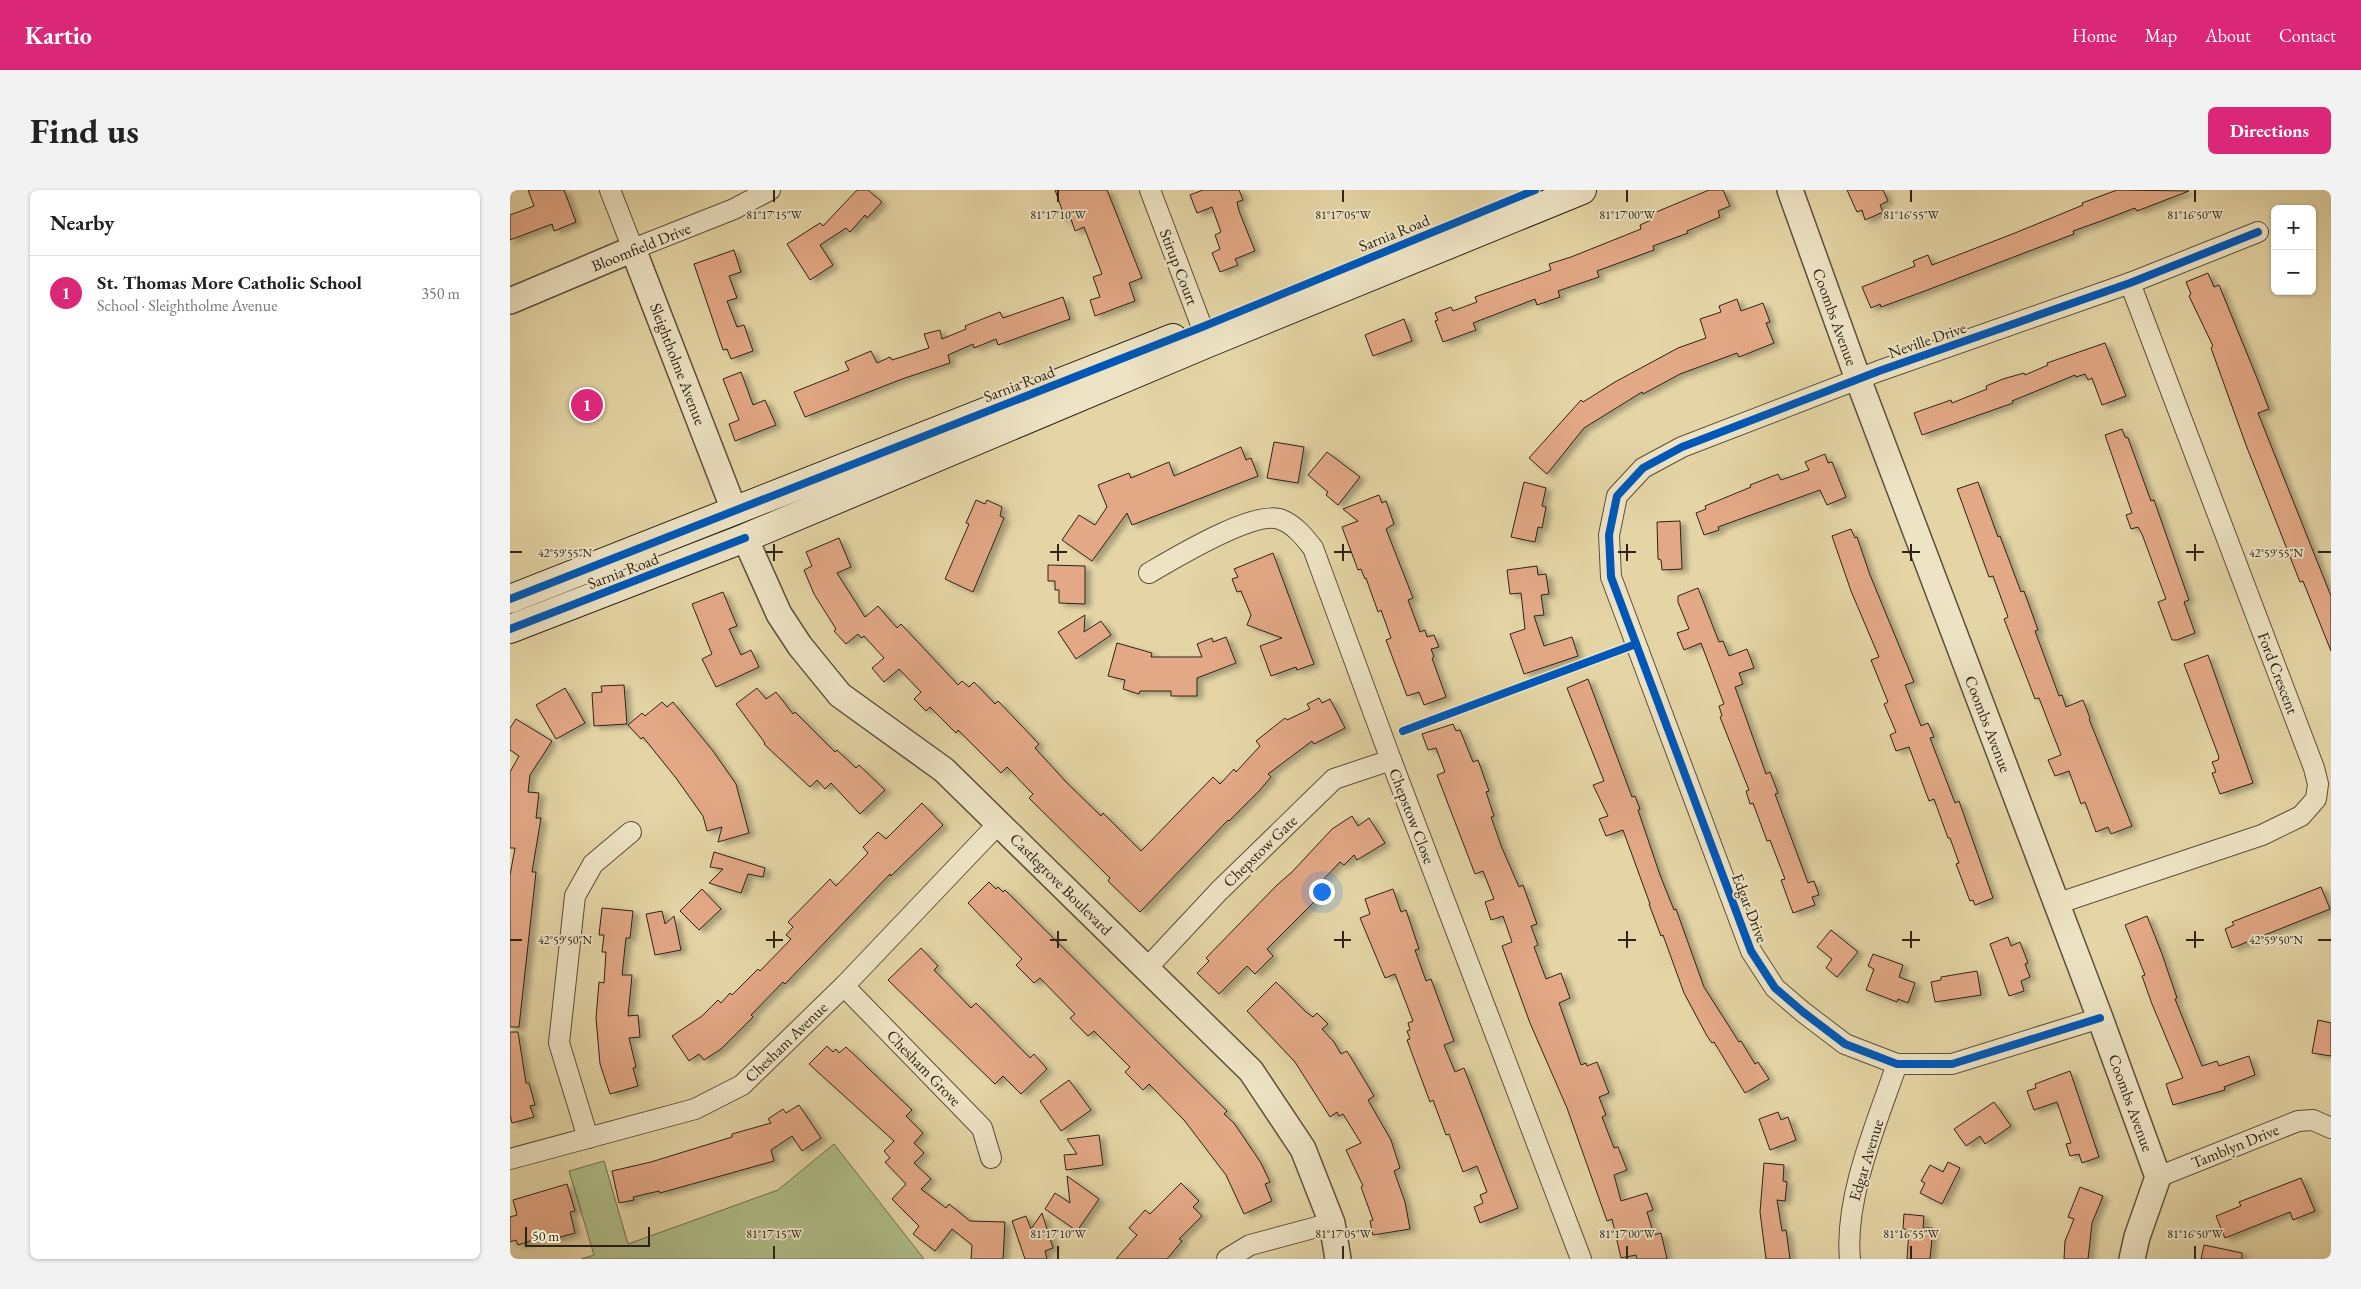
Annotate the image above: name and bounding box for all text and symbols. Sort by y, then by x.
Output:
text: Kartio [25,20,92,51]
text: Home [2072,24,2117,47]
text: Map [2145,24,2177,47]
text: About [2205,24,2251,47]
text: Contact [2279,24,2336,47]
button: Directions [2208,107,2331,154]
text: Find us [30,108,139,153]
map controls [2271,205,2316,295]
button: + [2271,205,2316,250]
text: 81°17'15"W [746,207,803,223]
text: 81°17'10"W [1030,207,1087,223]
text: 81°17'05"W [1315,207,1372,223]
text: 81°17'00"W [1599,207,1656,223]
text: 81°16'55"W [1883,207,1940,223]
text: 81°16'50"W [2167,207,2224,223]
text: Nearby [50,209,114,236]
street label: Sarnia Road [1355,209,1433,257]
street label: Bloomfield Drive [588,218,694,276]
street label: Stirup Court [1155,226,1203,308]
button: − [2271,250,2316,295]
street label: Coombs Avenue [1808,265,1862,369]
text: St. Thomas More Catholic School [97,270,362,295]
text: 1 [62,283,70,304]
text: 350 m [421,283,460,304]
text: School · Sleightholme Avenue [97,295,277,316]
street label: Sleightholme Avenue [645,300,711,428]
street label: Neville Drive [1885,317,1969,363]
street label: Sarnia Road [980,361,1058,407]
pin: 1 [571,386,603,424]
text: 42°59'55"N [538,545,592,561]
text: 42°59'55"N [2249,545,2303,561]
street label: Sarnia Road [584,548,662,594]
street label: Ford Crescent [2253,629,2303,717]
street label: Coombs Avenue [1960,673,2016,775]
street label: Chepstow Close [1384,765,1440,867]
street label: Chepstow Gate [1218,810,1302,892]
street label: Castlegrove Boulevard [1005,828,1117,940]
street label: Edgar Drive [1727,870,1773,946]
your location [1309,879,1335,905]
text: 42°59'50"N [538,932,592,948]
text: 42°59'50"N [2249,932,2303,948]
street label: Chesham Avenue [740,997,832,1087]
street label: Chesham Grove [882,1025,966,1111]
street label: Coombs Avenue [2104,1051,2158,1155]
street label: Edgar Avenue [1844,1117,1888,1203]
street label: Tamblyn Drive [2188,1119,2282,1173]
scale bar [525,1224,650,1247]
text: 81°17'15"W [746,1226,803,1242]
text: 81°17'10"W [1030,1226,1087,1242]
text: 81°17'05"W [1315,1226,1372,1242]
text: 81°17'00"W [1599,1226,1656,1242]
text: 81°16'55"W [1883,1226,1940,1242]
text: 81°16'50"W [2167,1226,2224,1242]
text: 50 m [532,1227,559,1245]

